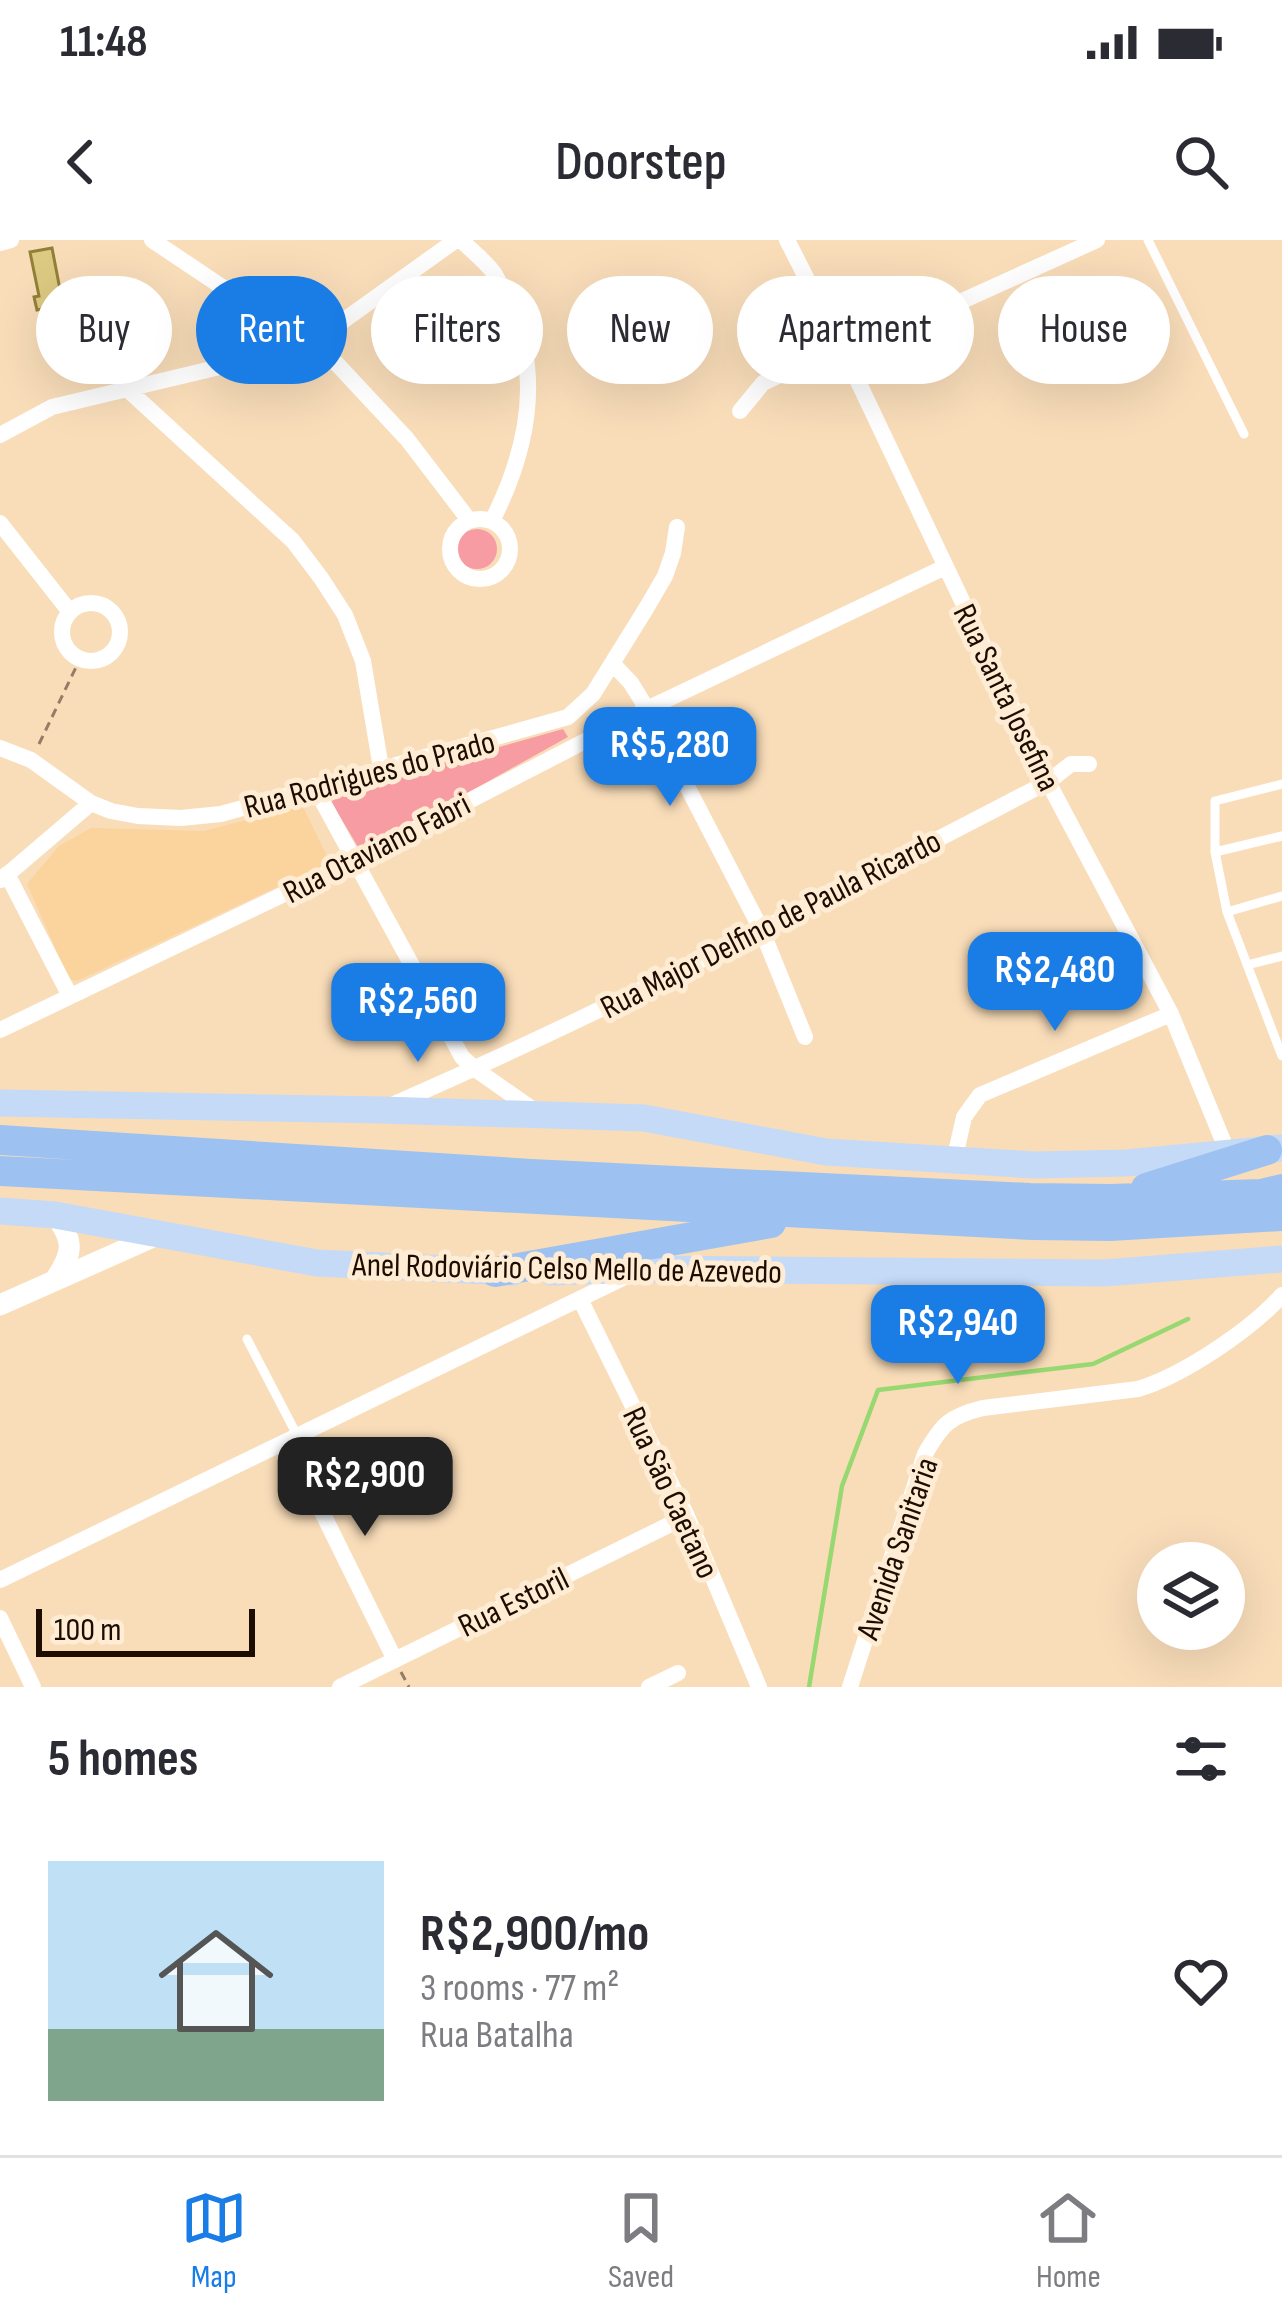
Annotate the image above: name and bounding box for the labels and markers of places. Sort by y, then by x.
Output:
pin: R$5,280 [559,707,781,809]
pin: R$2,480 [944,932,1166,1034]
pin: R$2,560 [307,963,529,1065]
pin: R$2,940 [847,1285,1069,1387]
pin: R$2,900 [254,1437,476,1539]

